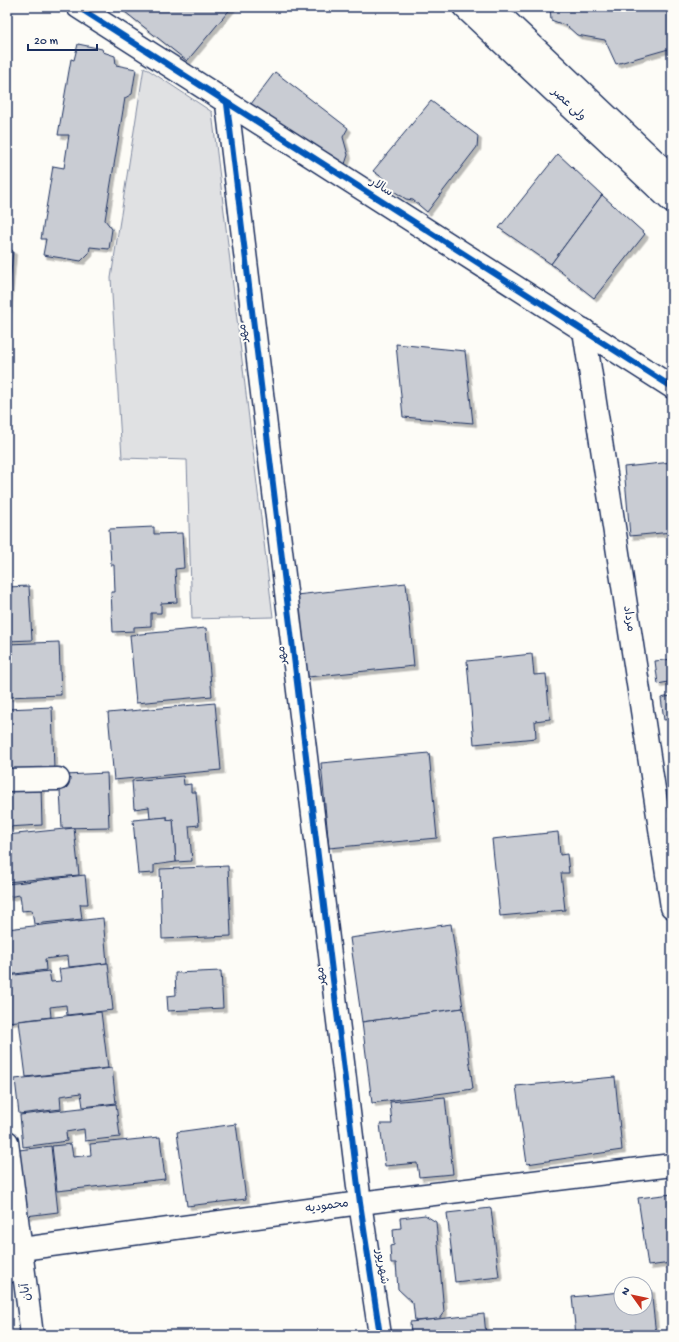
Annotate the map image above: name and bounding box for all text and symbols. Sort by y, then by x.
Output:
scale bar [28,26,97,52]
text: 20 m [34,35,59,49]
street label: ولی عصر [547,85,588,124]
street label: سالار [366,175,395,200]
street label: مهر [236,323,252,344]
street label: مرداد [619,605,637,633]
street label: مهر [275,645,291,666]
street label: مهر [314,966,330,987]
street label: محمودیه [304,1197,350,1217]
street label: شهریور [371,1248,391,1285]
north arrow [613,1276,653,1316]
street label: آبان [18,1281,35,1302]
text: N [619,1285,633,1298]

